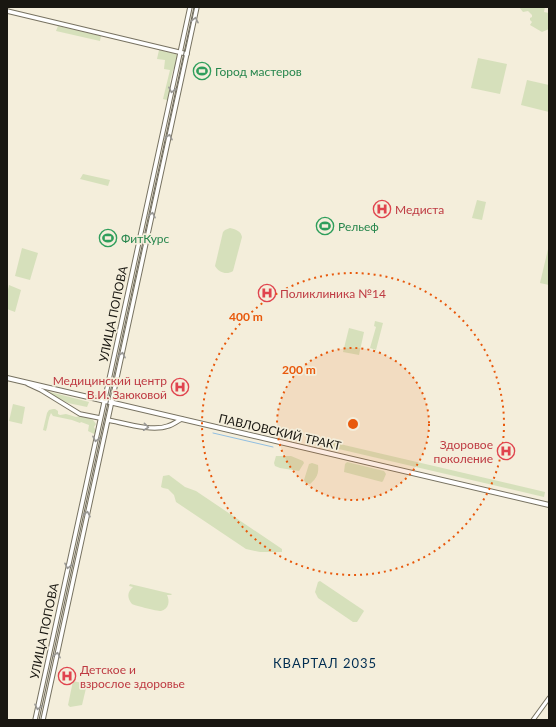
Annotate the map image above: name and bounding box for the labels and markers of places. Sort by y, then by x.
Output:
sports icon: Город мастеров [192,61,212,81]
place label: Город мастеров [215,64,302,79]
hospital icon: Медиста [372,199,392,219]
place label: Медиста [395,202,444,217]
sports icon: Рельеф [315,216,335,236]
place label: Рельеф [338,219,379,234]
sports icon: ФитКурс [98,228,118,248]
place label: ФитКурс [121,231,170,246]
hospital icon: Поликлиника №14 [257,283,277,303]
place label: Поликлиника №14 [280,286,386,301]
place label: Медицинский центр В.И. Заюковой [53,373,167,402]
hospital icon: Медицинский центр В.И. Заюковой [170,377,190,397]
centre of rings [346,417,360,431]
place label: Здоровое поколение [433,437,493,466]
hospital icon: Здоровое поколение [496,441,516,461]
place label: Детское и взрослое здоровье [80,662,185,691]
hospital icon: Детское и взрослое здоровье [57,666,77,686]

